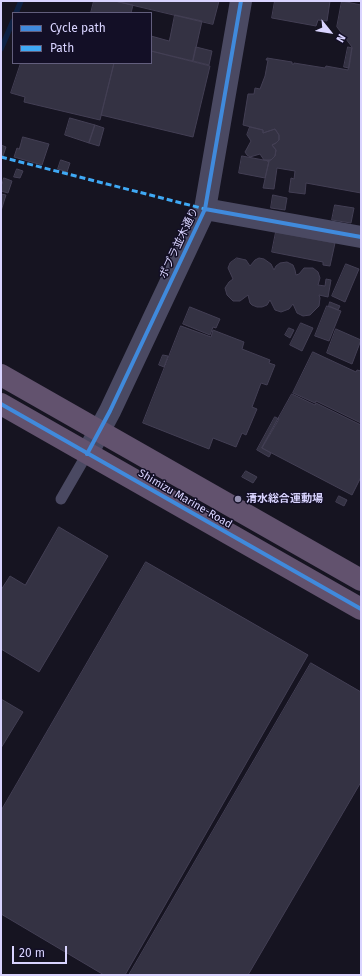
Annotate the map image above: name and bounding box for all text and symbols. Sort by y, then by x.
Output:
legend [12,12,152,64]
north arrow [310,12,350,52]
text: Cycle path [50,21,106,35]
text: N [333,32,348,45]
text: Path [50,41,74,55]
street label: ポプラ並木通り [157,205,201,281]
street label: Shimizu Marine-Road [136,467,234,531]
place label: 清水総合運動場 [246,492,323,506]
marker: 清水総合運動場 [233,494,243,504]
scale bar [14,938,69,964]
text: 20 m [19,946,45,960]

